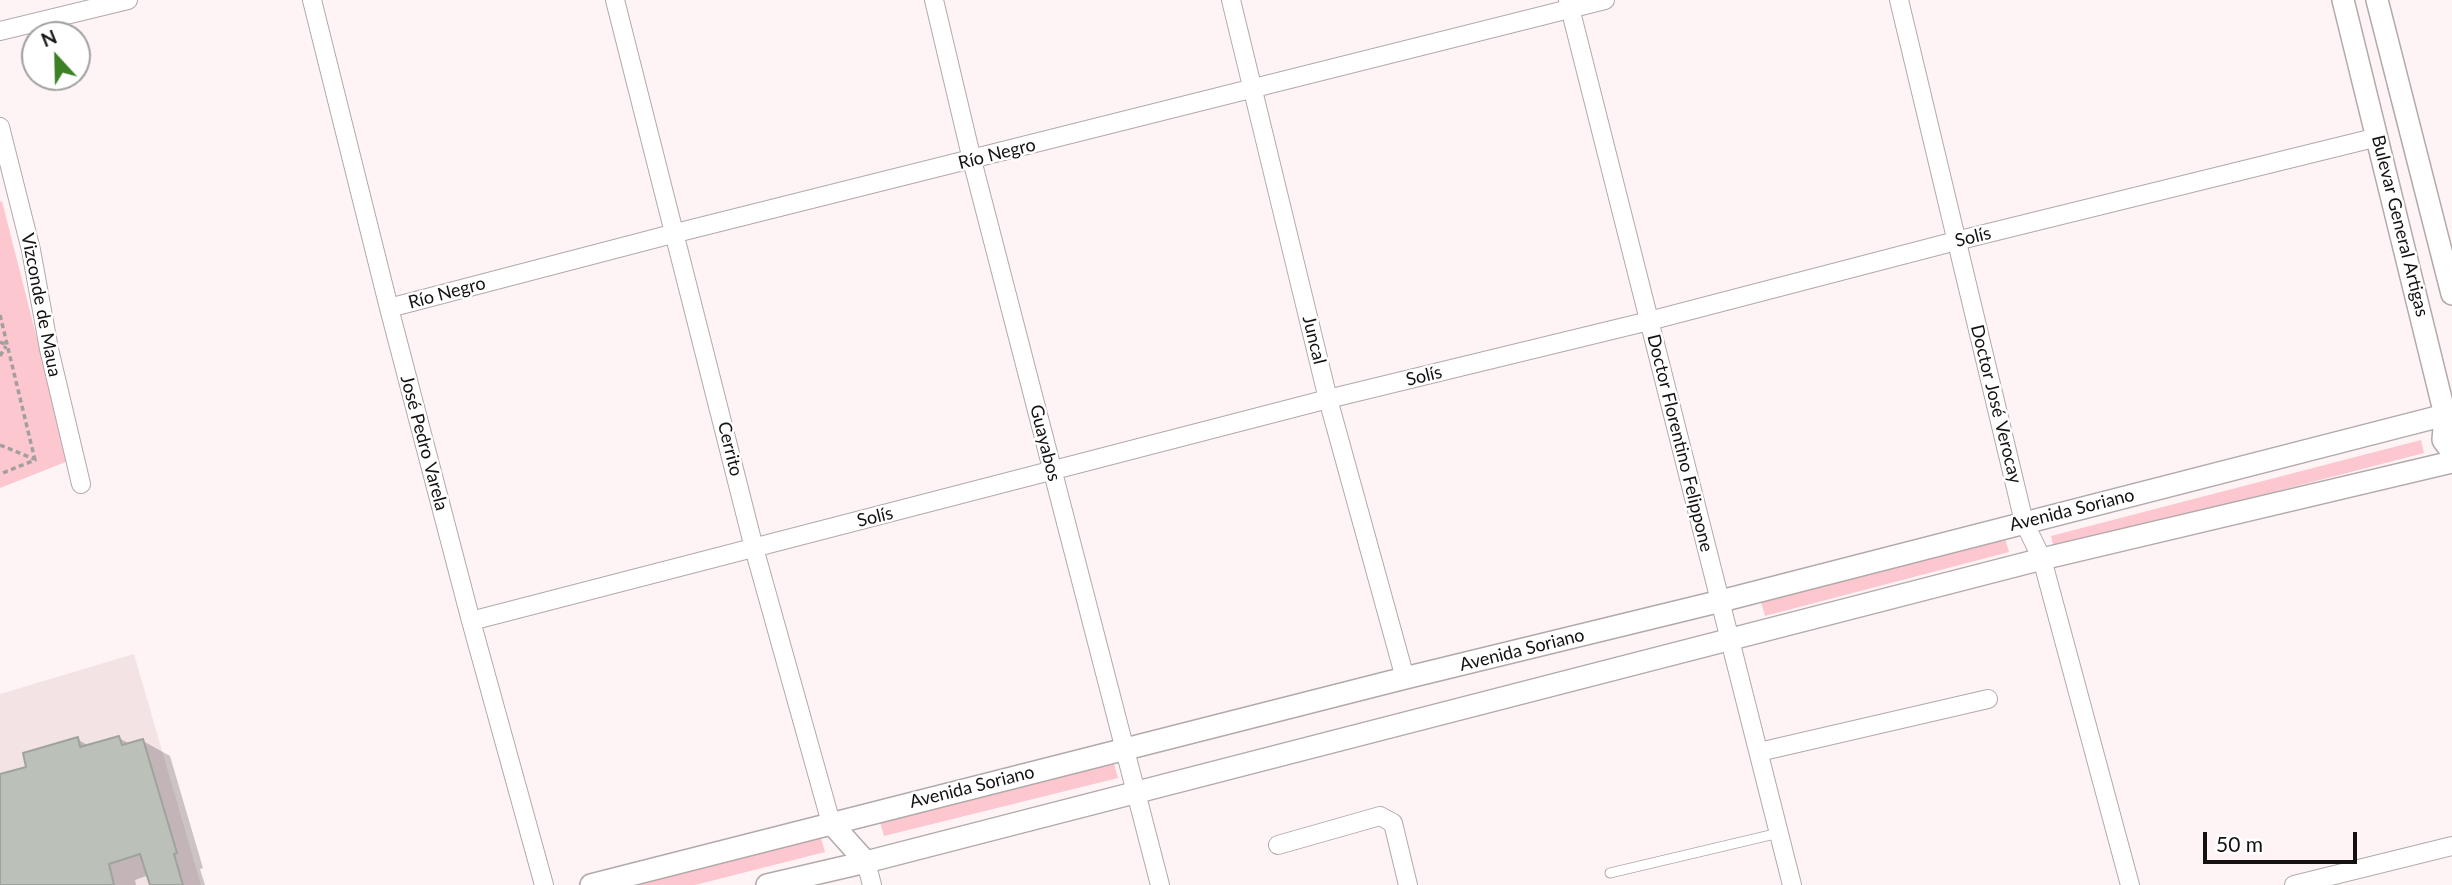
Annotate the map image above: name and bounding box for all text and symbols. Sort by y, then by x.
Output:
north arrow [21,21,91,91]
text: N [38,25,60,51]
street label: Bulevar General Artigas [2367,133,2433,319]
street label: Río Negro [956,134,1038,174]
street label: Solís [1953,222,1993,252]
street label: Vizconde de Maua [16,231,66,379]
street label: Río Negro [406,272,488,314]
street label: Juncal [1298,314,1330,366]
street label: Doctor José Verocay [1966,322,2026,486]
street label: Doctor Florentino Felippone [1642,332,1718,554]
street label: Solís [1404,361,1444,391]
street label: José Pedro Varela [396,373,452,513]
street label: Guayabos [1025,403,1065,483]
street label: Cerrito [713,420,747,478]
street label: Avenida Soriano [2007,484,2137,536]
street label: Solís [855,502,895,532]
street label: Avenida Soriano [1457,624,1587,676]
street label: Avenida Soriano [907,761,1037,813]
scale bar [2207,818,2361,862]
text: 50 m [2216,831,2263,856]

